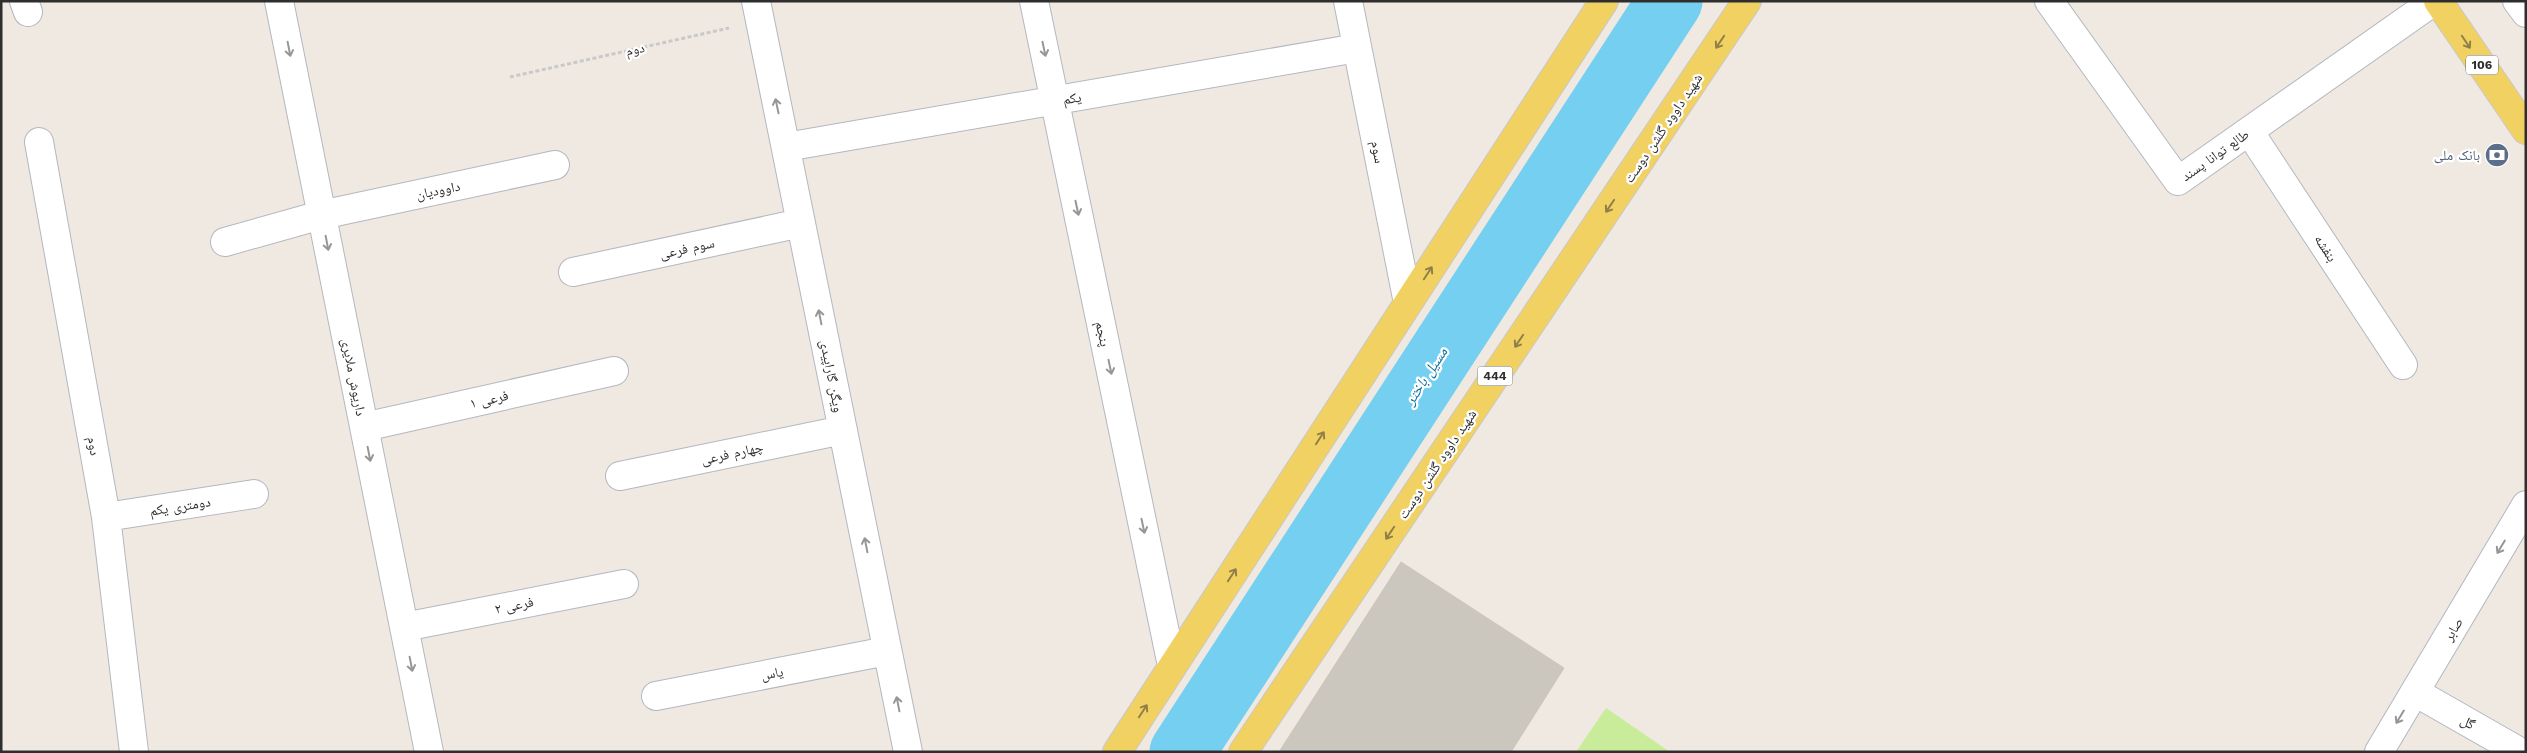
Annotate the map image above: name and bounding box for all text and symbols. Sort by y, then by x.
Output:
one-way arrow [1715,34,1725,48]
one-way arrow [2461,34,2471,48]
street label: دوم [624,39,647,61]
one-way arrow [284,41,294,57]
one-way arrow [1040,41,1049,57]
road number: 106 [2466,56,2498,74]
street label: شهید داوود گلشن دوست [1620,70,1706,186]
street label: یکم [1061,88,1083,109]
one-way arrow [772,98,782,114]
street label: طالع توانا پسند [2178,126,2253,186]
street label: سوم [1366,139,1388,165]
bank icon: بانک ملی [2484,142,2510,168]
place label: بانک ملی [2434,147,2480,164]
street label: داوودیان [415,177,462,203]
one-way arrow [1605,198,1615,212]
one-way arrow [1073,200,1082,216]
street label: بنفشه [2311,231,2341,265]
one-way arrow [323,234,332,250]
street label: سوم فرعی [658,234,716,264]
one-way arrow [1423,266,1433,280]
one-way arrow [815,309,824,325]
street label: پنجم [1091,320,1114,349]
one-way arrow [1514,333,1524,347]
street label: داریوش ملایری [338,337,369,418]
street label: ویگن گاراپیدی [816,338,847,414]
water label: مسیل باختر [1400,344,1451,409]
one-way arrow [1106,359,1115,375]
road number: 444 [1478,366,1512,386]
street label: فرعی ۱ [468,387,510,412]
street label: شهید داوود گلشن دوست [1394,406,1480,522]
one-way arrow [1315,432,1325,446]
street label: دوم [82,435,104,457]
street label: چهارم فرعی [700,439,765,469]
one-way arrow [365,445,374,461]
street label: دومتری یکم [148,493,212,521]
one-way arrow [1139,518,1149,534]
one-way arrow [1385,526,1395,540]
one-way arrow [861,537,870,553]
one-way arrow [2495,540,2505,554]
one-way arrow [1227,568,1237,582]
street label: فرعی ۲ [493,593,535,618]
street label: صابر [2439,615,2467,645]
one-way arrow [407,656,417,672]
street label: یاس [759,663,785,684]
one-way arrow [893,696,902,712]
one-way arrow [1138,704,1149,718]
one-way arrow [2394,710,2404,724]
street label: گل [2457,712,2478,733]

